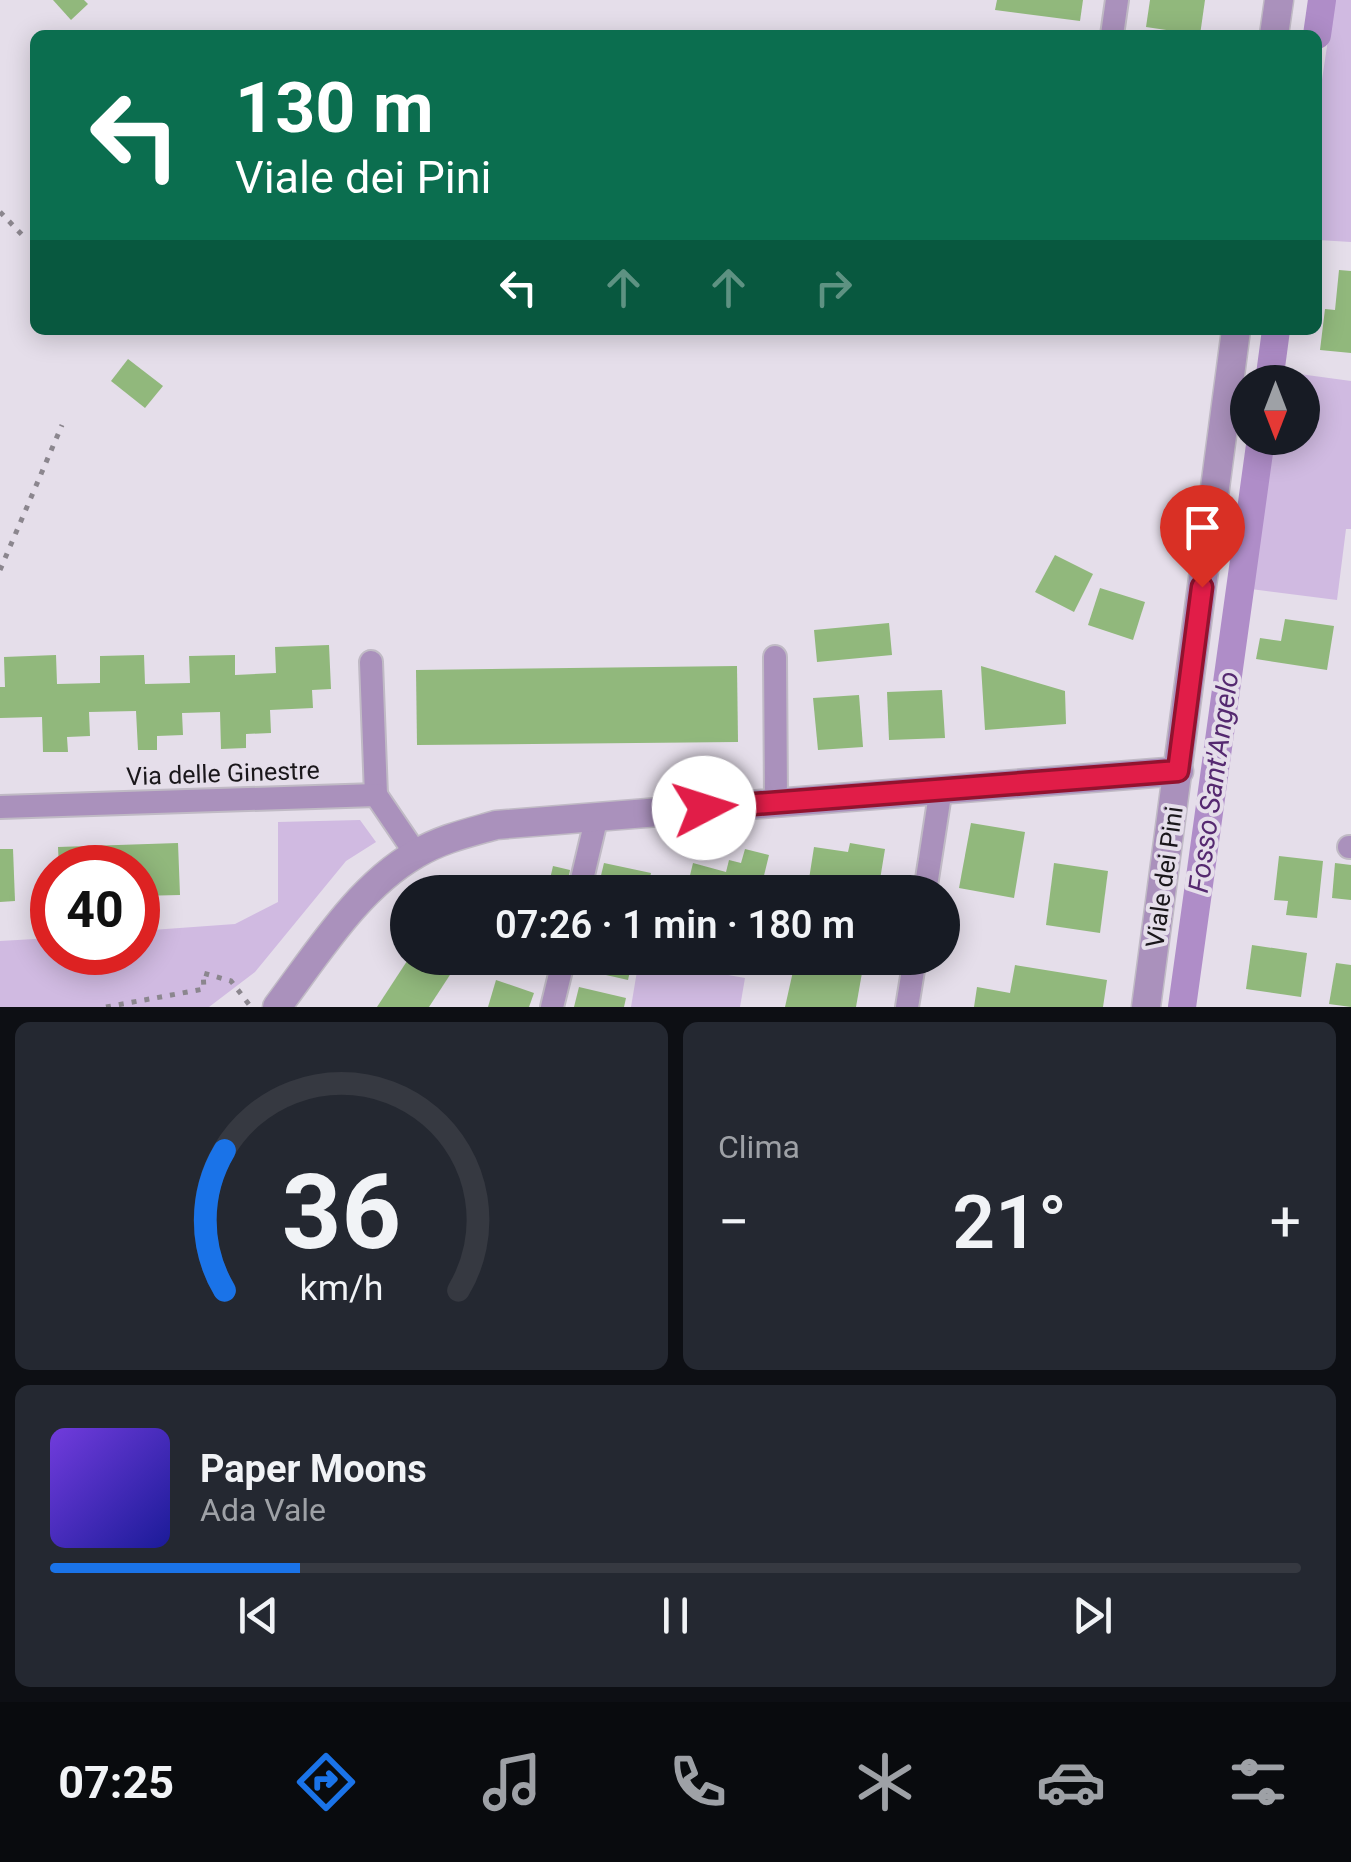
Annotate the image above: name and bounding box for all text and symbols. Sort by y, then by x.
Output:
text: 130 m [235,67,434,149]
icon: left [70,70,200,200]
text: Viale dei Pini [235,151,492,204]
icon: left [491,260,546,315]
icon: ahead [596,260,651,315]
icon: ahead [701,260,756,315]
icon: right [806,260,861,315]
north arrow [1230,365,1320,455]
map controls [1230,365,1320,455]
pin [1160,485,1245,588]
icon: arrive [1175,500,1230,555]
water label: Fosso Sant'Angelo [1182,669,1245,895]
street label: Via delle Ginestre [126,756,320,791]
position arrow [652,756,756,860]
street label: Viale dei Pini [1140,804,1189,950]
speed limit sign: 40 [30,845,160,975]
text: 07:26 · 1 min · 180 m [495,903,855,947]
text: Clima [718,1128,800,1166]
text: 36 [282,1152,401,1273]
text: 21° [952,1178,1067,1266]
text: − [718,1190,749,1254]
text: + [1270,1190,1301,1254]
text: km/h [300,1267,383,1309]
text: Paper Moons [200,1447,427,1491]
text: Ada Vale [200,1491,326,1529]
icon: previous [231,1588,286,1643]
icon: pause [648,1588,703,1643]
icon: next [1065,1588,1120,1643]
icon: directions [291,1747,361,1817]
icon: music [477,1747,547,1817]
icon: phone [663,1747,733,1817]
icon: climate [850,1747,920,1817]
icon: car [1036,1747,1106,1817]
icon: filters [1223,1747,1293,1817]
text: 07:25 [58,1756,174,1809]

